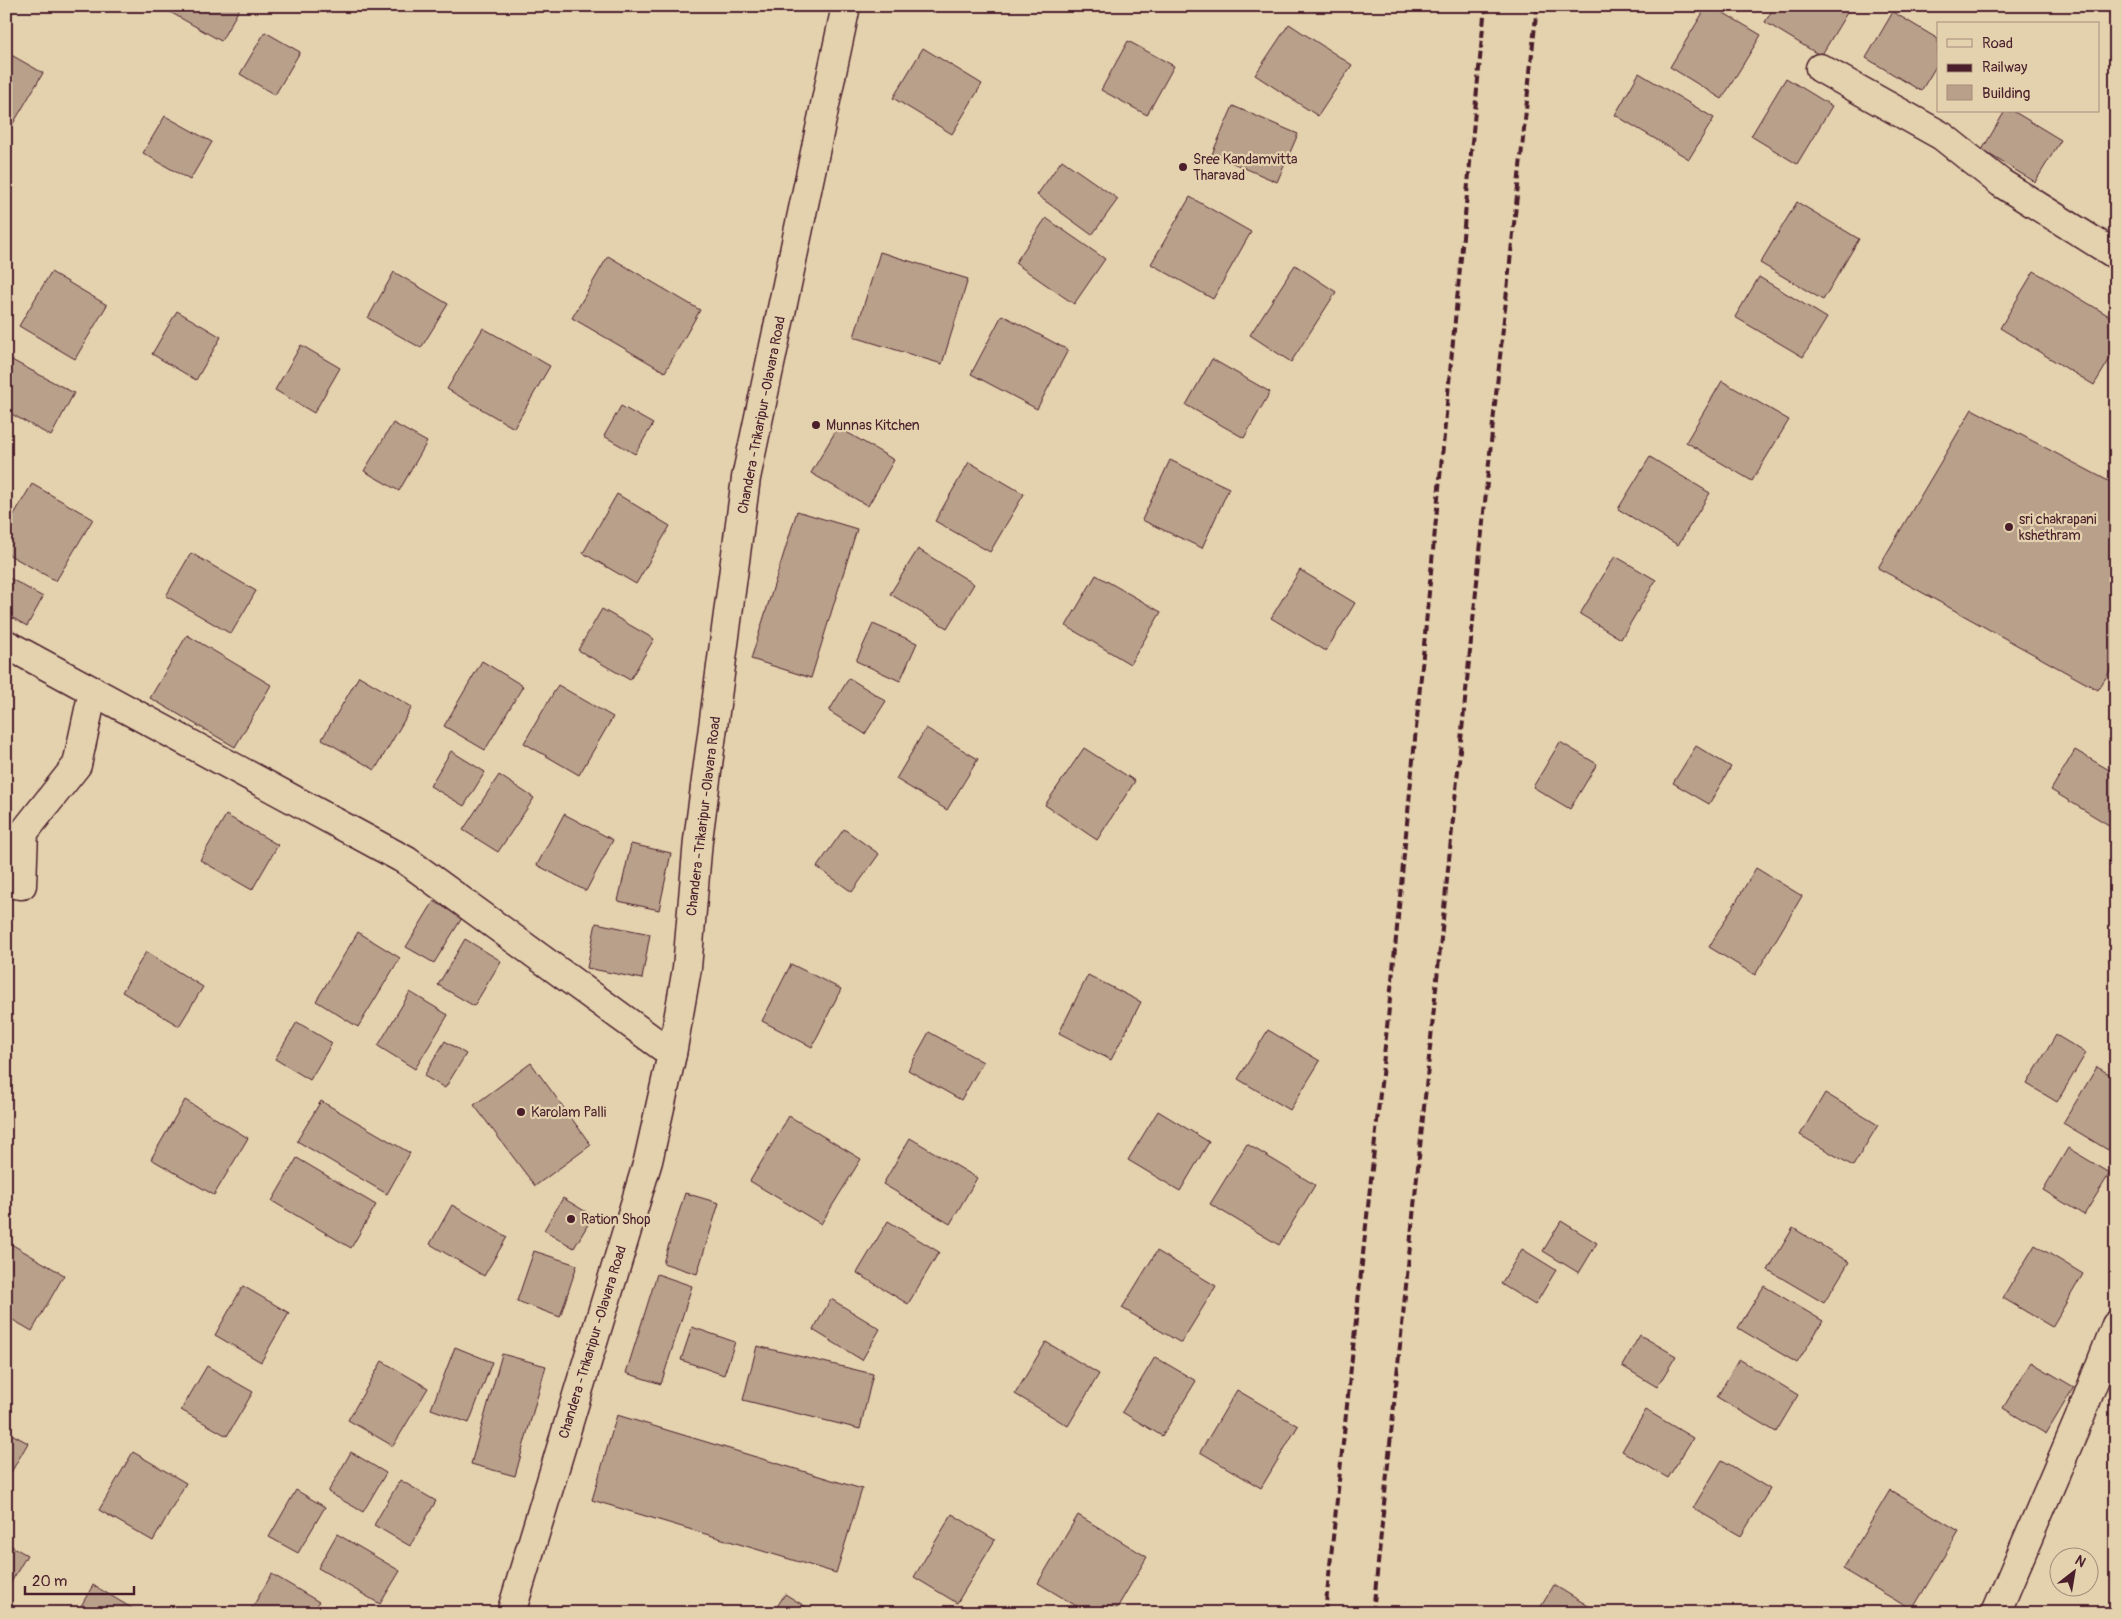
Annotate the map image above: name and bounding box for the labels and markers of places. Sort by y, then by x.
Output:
place label: Sree Kandamvitta Tharavad [1193,151,1298,184]
marker: Sree Kandamvitta Tharavad [1177,161,1189,173]
place label: Munnas Kitchen [826,417,920,434]
marker: Munnas Kitchen [810,419,822,431]
place label: sri chakrapani kshethram [2019,511,2097,544]
marker: sri chakrapani kshethram [2003,521,2015,533]
place label: Karolam Palli [531,1104,607,1121]
marker: Karolam Palli [515,1106,527,1118]
place label: Ration Shop [581,1211,651,1228]
marker: Ration Shop [565,1213,577,1225]

